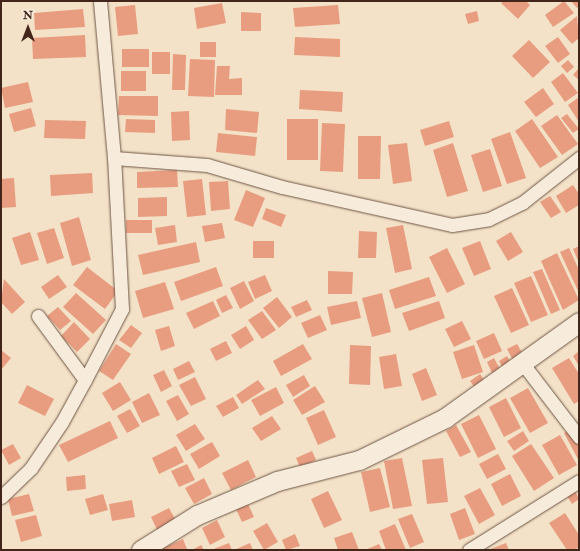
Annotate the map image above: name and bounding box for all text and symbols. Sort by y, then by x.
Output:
north arrow [8,8,48,48]
text: N [23,9,33,22]

